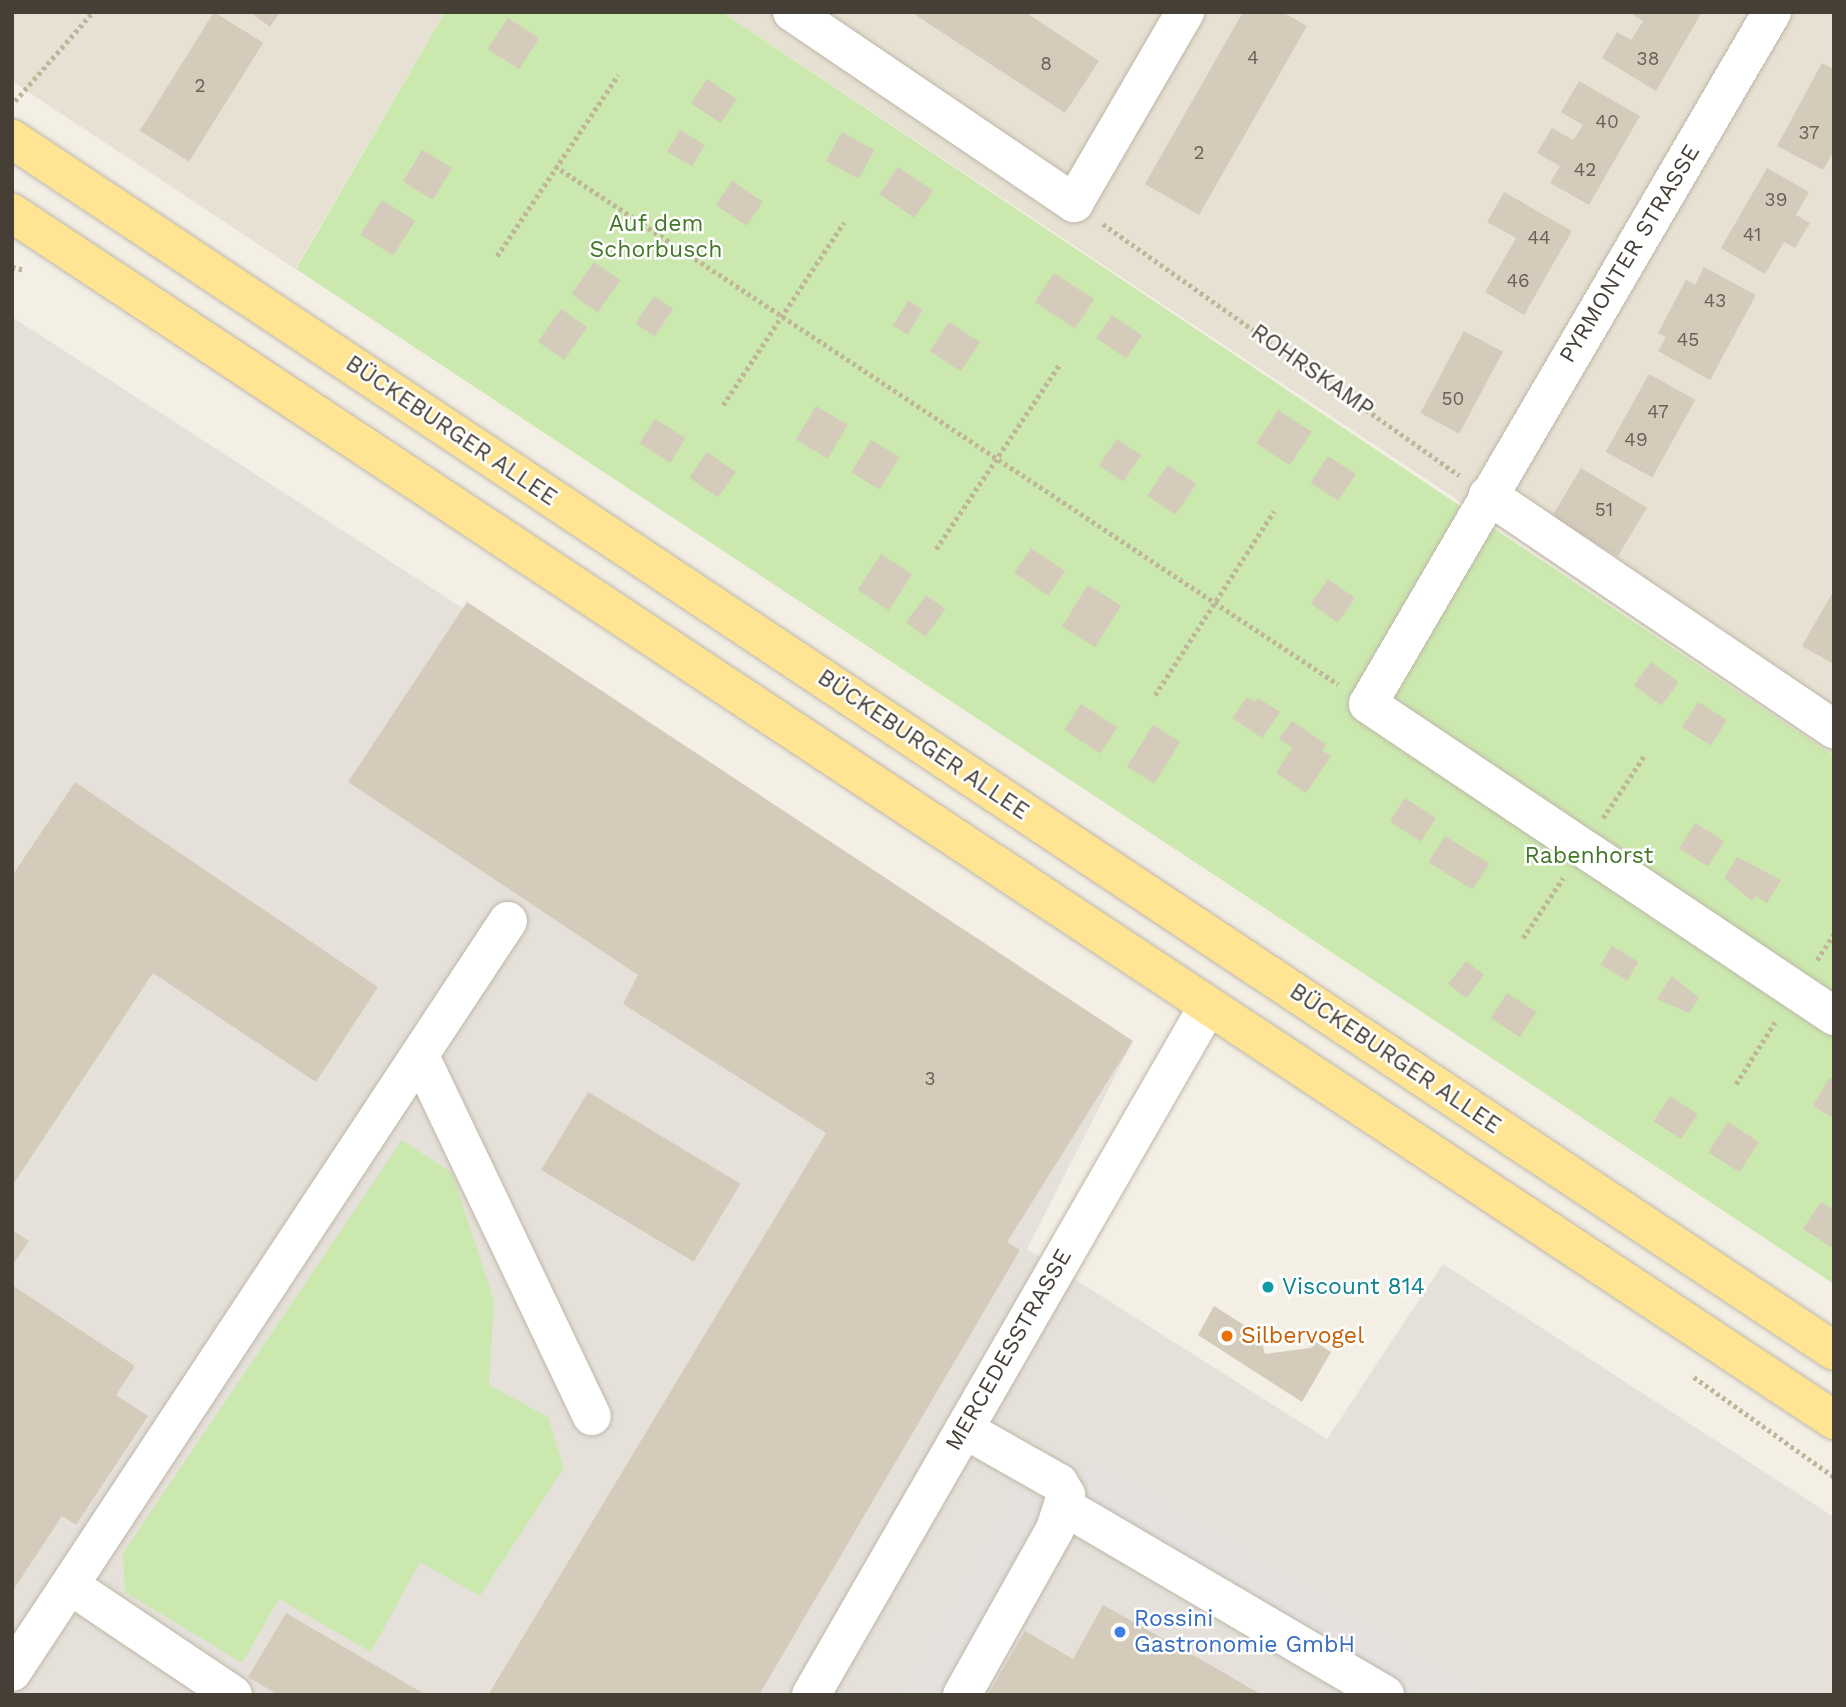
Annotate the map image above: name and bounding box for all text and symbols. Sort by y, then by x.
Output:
house number: 4 [1247,47,1259,69]
house number: 38 [1637,48,1659,70]
house number: 8 [1040,53,1052,75]
house number: 2 [194,75,206,97]
house number: 40 [1595,111,1619,133]
house number: 37 [1799,122,1819,144]
street label: PYRMONTER STRASSE [1554,140,1706,368]
house number: 2 [1193,142,1205,164]
house number: 42 [1574,159,1596,181]
house number: 39 [1765,189,1787,211]
park label: Auf dem Schorbusch [590,210,722,264]
house number: 41 [1743,224,1761,246]
house number: 44 [1527,227,1551,249]
house number: 46 [1506,270,1530,292]
house number: 43 [1704,290,1726,312]
street label: ROHRSKAMP [1245,319,1379,423]
house number: 45 [1677,329,1699,351]
street label: BÜCKEBURGER ALLEE [340,350,562,512]
house number: 50 [1442,388,1464,410]
house number: 47 [1647,401,1669,423]
house number: 49 [1624,429,1648,451]
house number: 51 [1595,499,1613,521]
street label: BÜCKEBURGER ALLEE [812,664,1034,826]
park label: Rabenhorst [1525,842,1653,870]
street label: BÜCKEBURGER ALLEE [1284,978,1506,1140]
house number: 3 [924,1068,936,1090]
street label: MERCEDESSTRASSE [940,1244,1078,1456]
place label: Viscount 814 [1282,1273,1425,1301]
marker: Viscount 814 [1260,1279,1276,1295]
place label: Silbervogel [1241,1322,1364,1350]
marker: Silbervogel [1219,1328,1235,1344]
place label: Rossini Gastronomie GmbH [1134,1605,1355,1659]
marker: Rossini Gastronomie GmbH [1112,1624,1128,1640]

